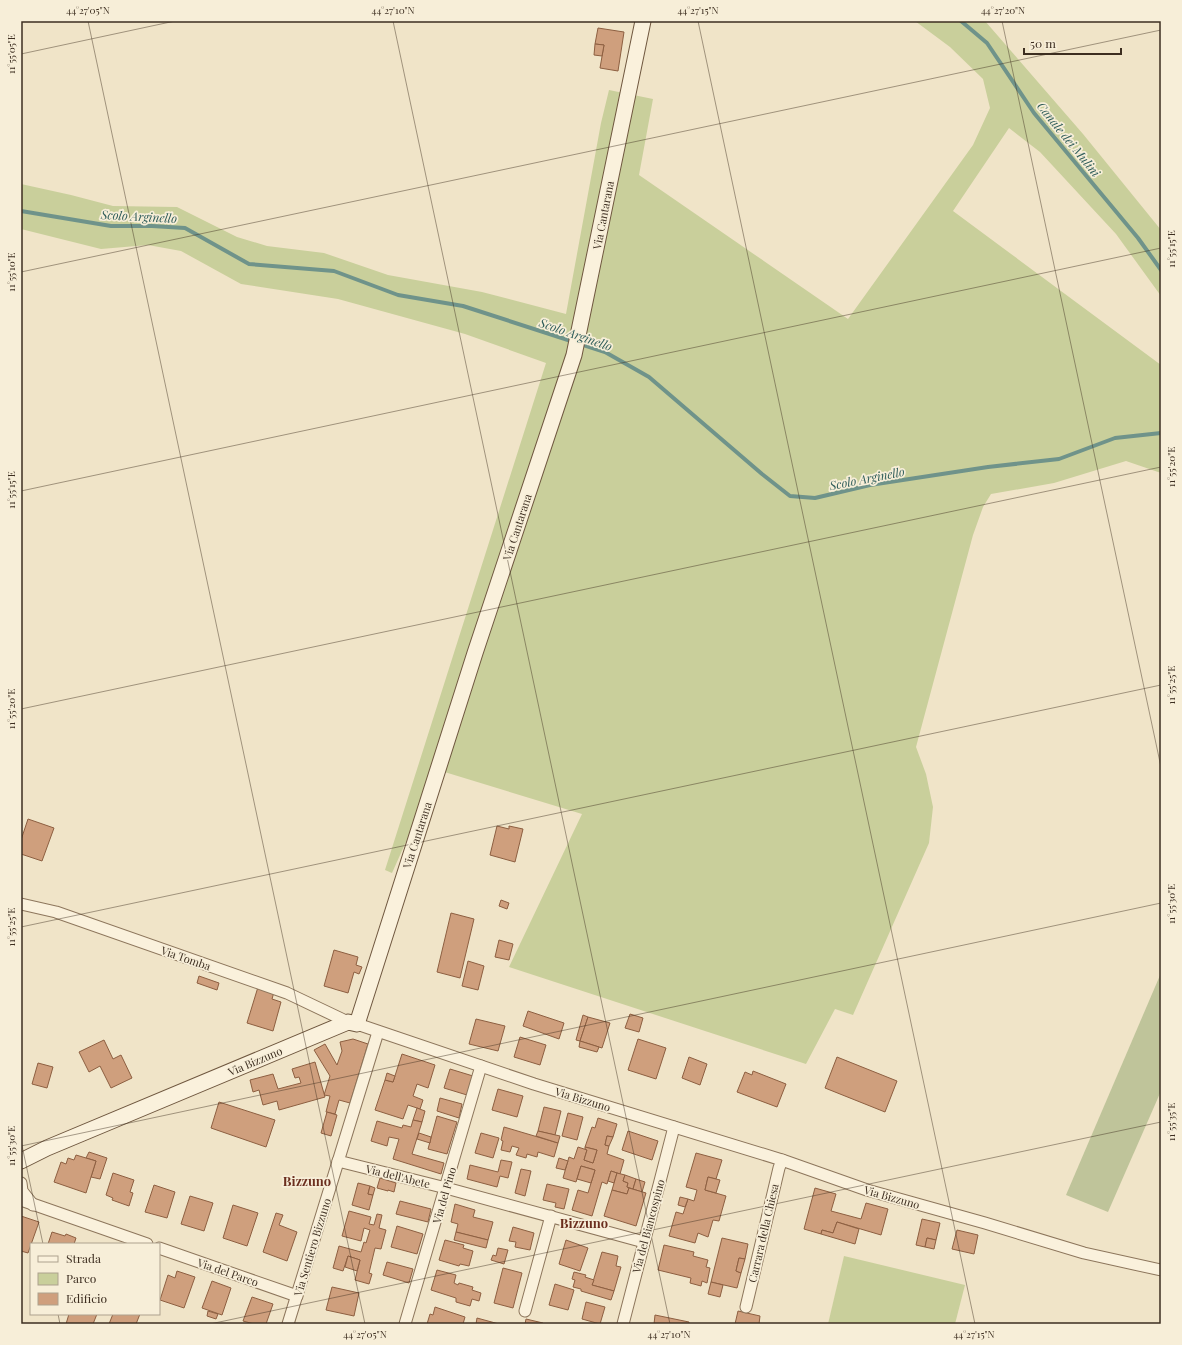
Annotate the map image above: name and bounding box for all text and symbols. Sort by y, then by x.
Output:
text: 44°27'05"N [66,3,110,17]
text: 44°27'10"N [371,3,415,17]
text: 44°27'15"N [677,3,719,17]
text: 44°27'20"N [981,3,1025,17]
scale bar [1024,30,1121,56]
text: 11°55'05"E [4,34,18,74]
text: 50 m [1030,35,1056,51]
water label: Canale dei Mulini [1034,98,1104,180]
street label: Via Cantarana [589,179,617,251]
water label: Scolo Arginello [100,206,178,226]
text: 11°55'15"E [1164,230,1178,268]
text: 11°55'10"E [4,252,18,292]
water label: Scolo Arginello [536,314,615,354]
text: 11°55'20"E [1164,447,1178,487]
water label: Scolo Arginello [827,463,906,493]
text: 11°55'15"E [4,471,18,509]
street label: Via Cantarana [499,491,535,563]
text: 11°55'25"E [1164,666,1178,704]
text: 11°55'20"E [4,689,18,729]
street label: Via Cantarana [399,799,435,871]
text: 11°55'30"E [1164,884,1178,924]
text: 11°55'25"E [4,908,18,946]
street label: Via Tomba [158,942,213,974]
street label: Via Bizzuno [225,1043,284,1080]
street label: Via Bizzuno [552,1083,613,1115]
text: 11°55'35"E [1164,1103,1178,1141]
text: 11°55'30"E [4,1126,18,1166]
street label: Via dell'Abete [363,1161,432,1191]
street label: Via del Pino [429,1165,459,1226]
district label: Bizzuno [283,1172,331,1189]
street label: Via del Biancospino [628,1178,668,1275]
street label: Carrara della Chiesa [744,1182,782,1284]
street label: Via Bizzuno [861,1182,922,1212]
street label: Via Sentiero Bizzuno [290,1196,334,1299]
district label: Bizzuno [560,1214,608,1231]
legend [30,1243,160,1315]
text: Strada [66,1250,101,1266]
street label: Via del Parco [195,1254,261,1289]
text: Parco [66,1270,97,1286]
text: Edificio [66,1290,108,1306]
text: 44°27'05"N [343,1327,387,1341]
text: 44°27'10"N [647,1327,691,1341]
text: 44°27'15"N [953,1327,995,1341]

